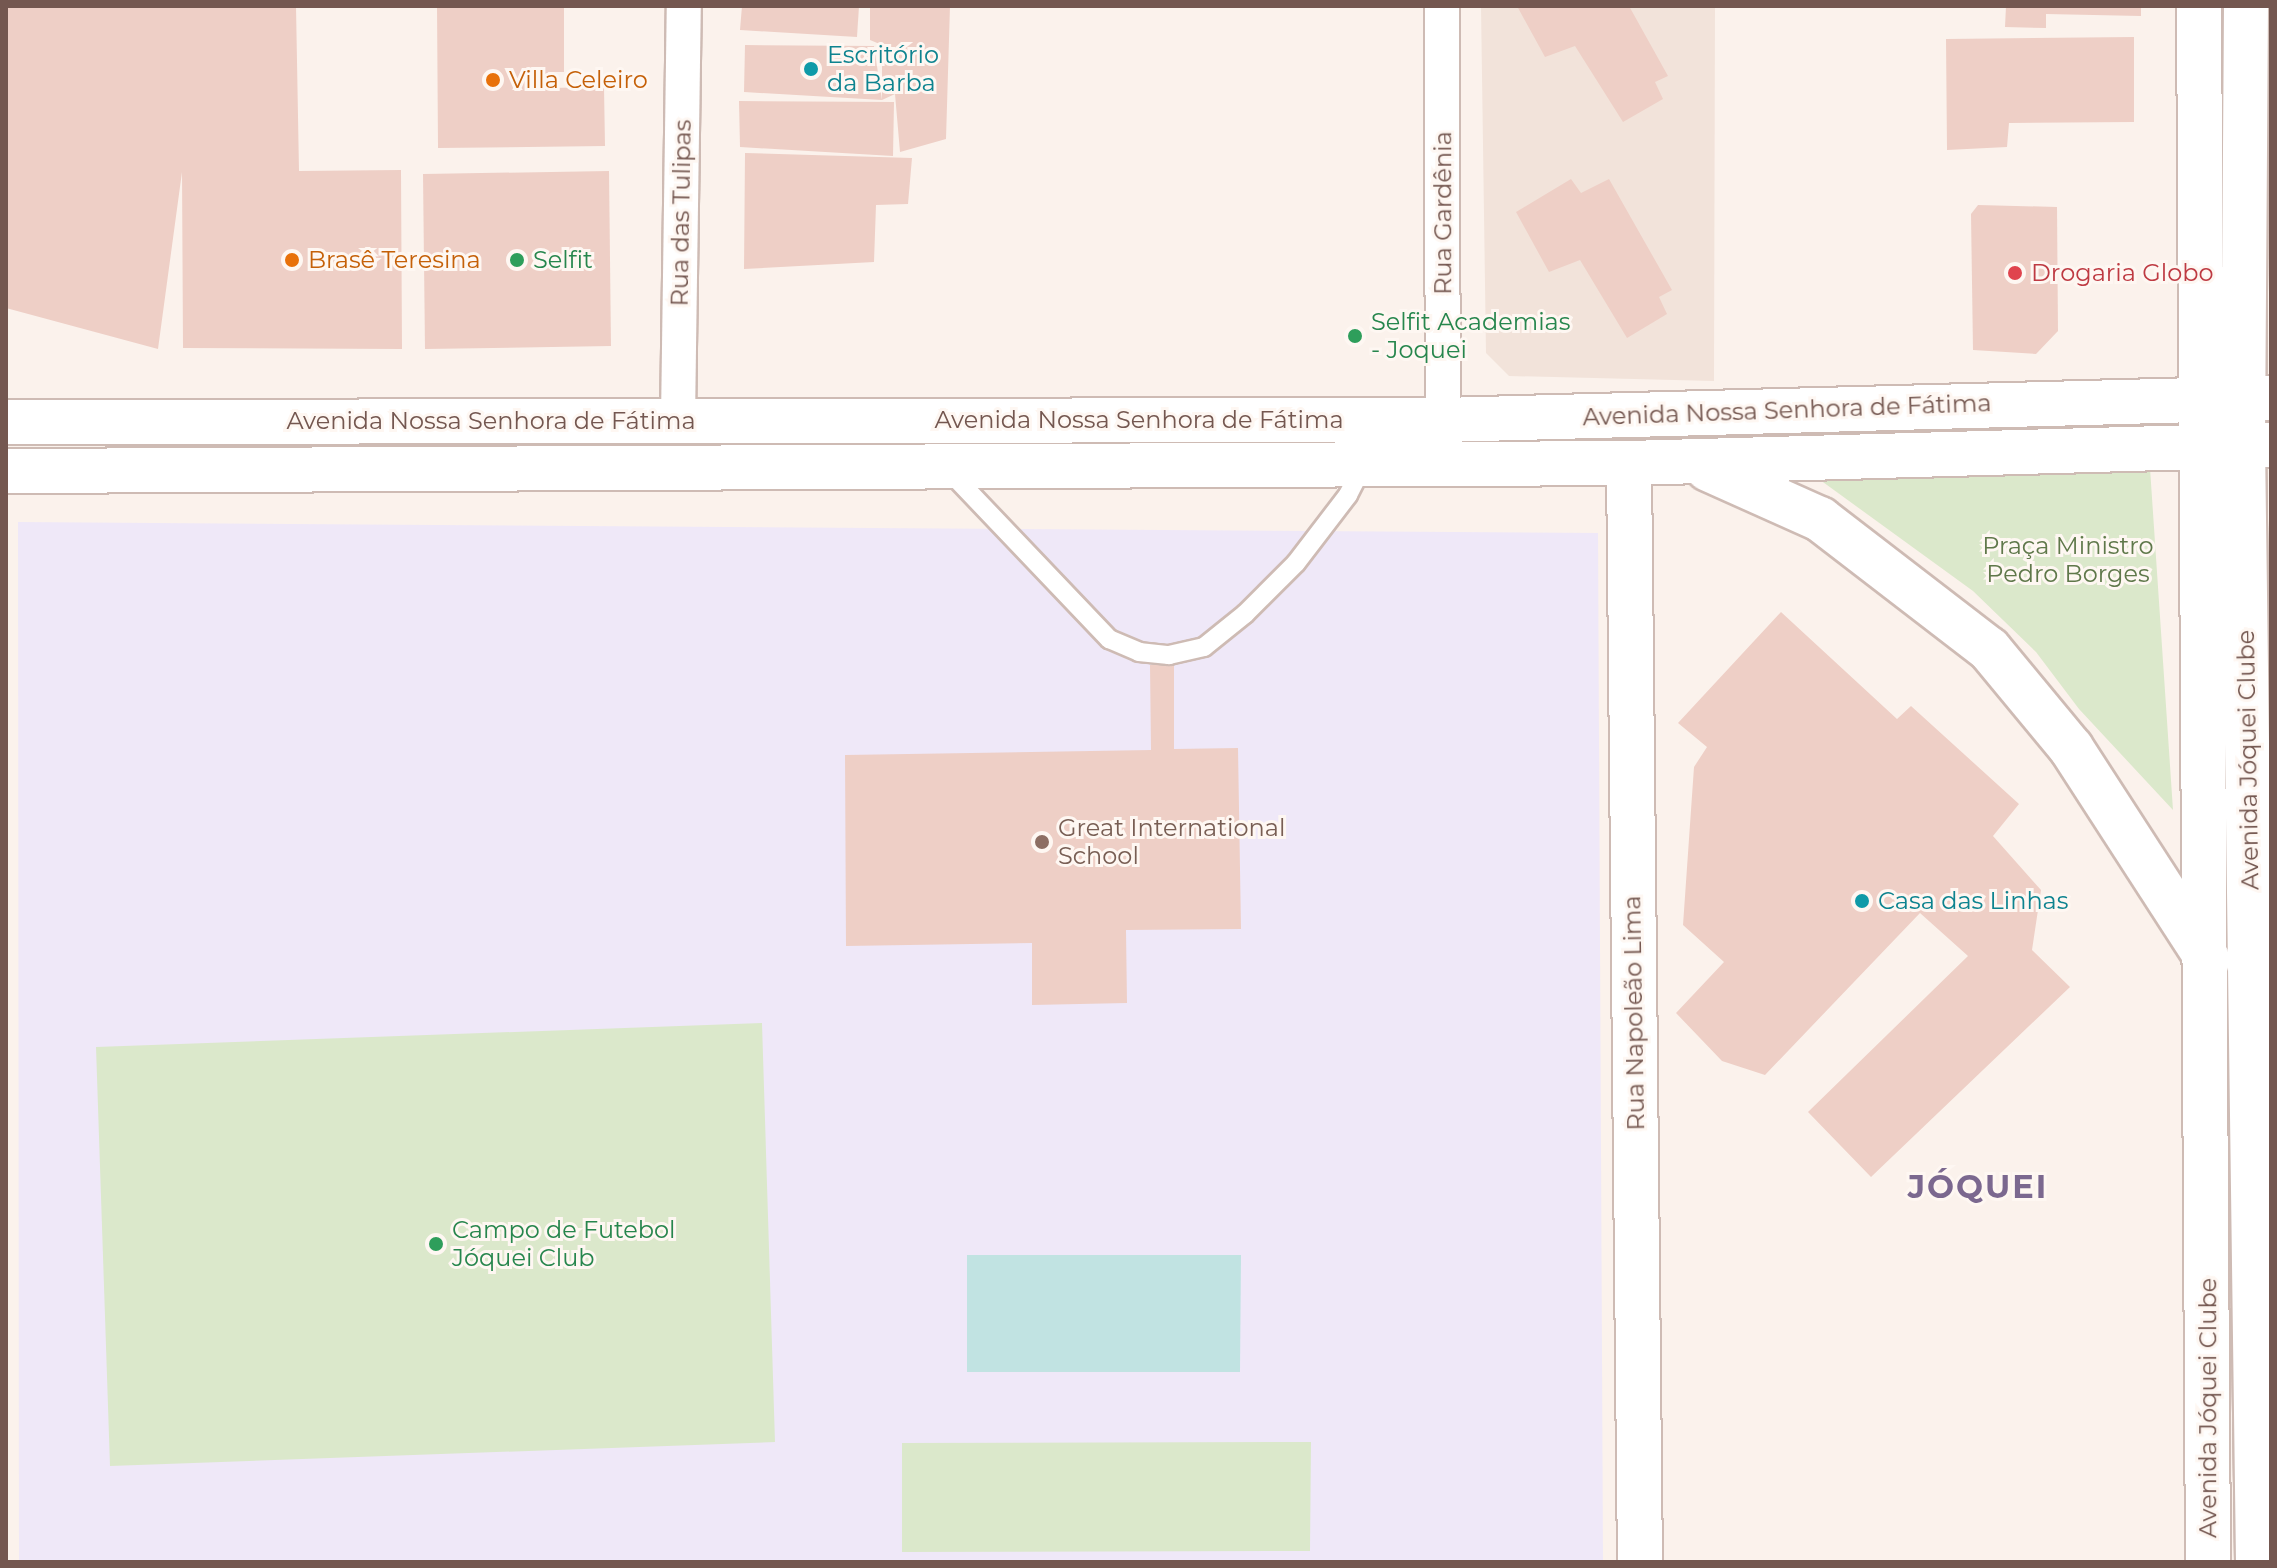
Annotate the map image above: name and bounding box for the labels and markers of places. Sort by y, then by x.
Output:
place label: Escritório da Barba [827,41,939,97]
marker: Escritório da Barba [802,60,820,78]
place label: Villa Celeiro [509,66,648,94]
marker: Villa Celeiro [484,71,502,89]
place label: Brasê Teresina [308,246,481,274]
place label: Selfit [533,246,593,274]
marker: Brasê Teresina [283,251,301,269]
marker: Selfit [508,251,526,269]
place label: Drogaria Globo [2031,259,2214,287]
marker: Drogaria Globo [2006,264,2024,282]
place label: Selfit Academias - Joquei [1371,308,1570,364]
marker: Selfit Academias - Joquei [1346,327,1364,345]
place label: Great International School [1058,814,1285,870]
marker: Great International School [1033,833,1051,851]
place label: Casa das Linhas [1878,887,2068,915]
marker: Casa das Linhas [1853,892,1871,910]
place label: Campo de Futebol Jóquei Club [452,1216,676,1272]
marker: Campo de Futebol Jóquei Club [427,1235,445,1253]

